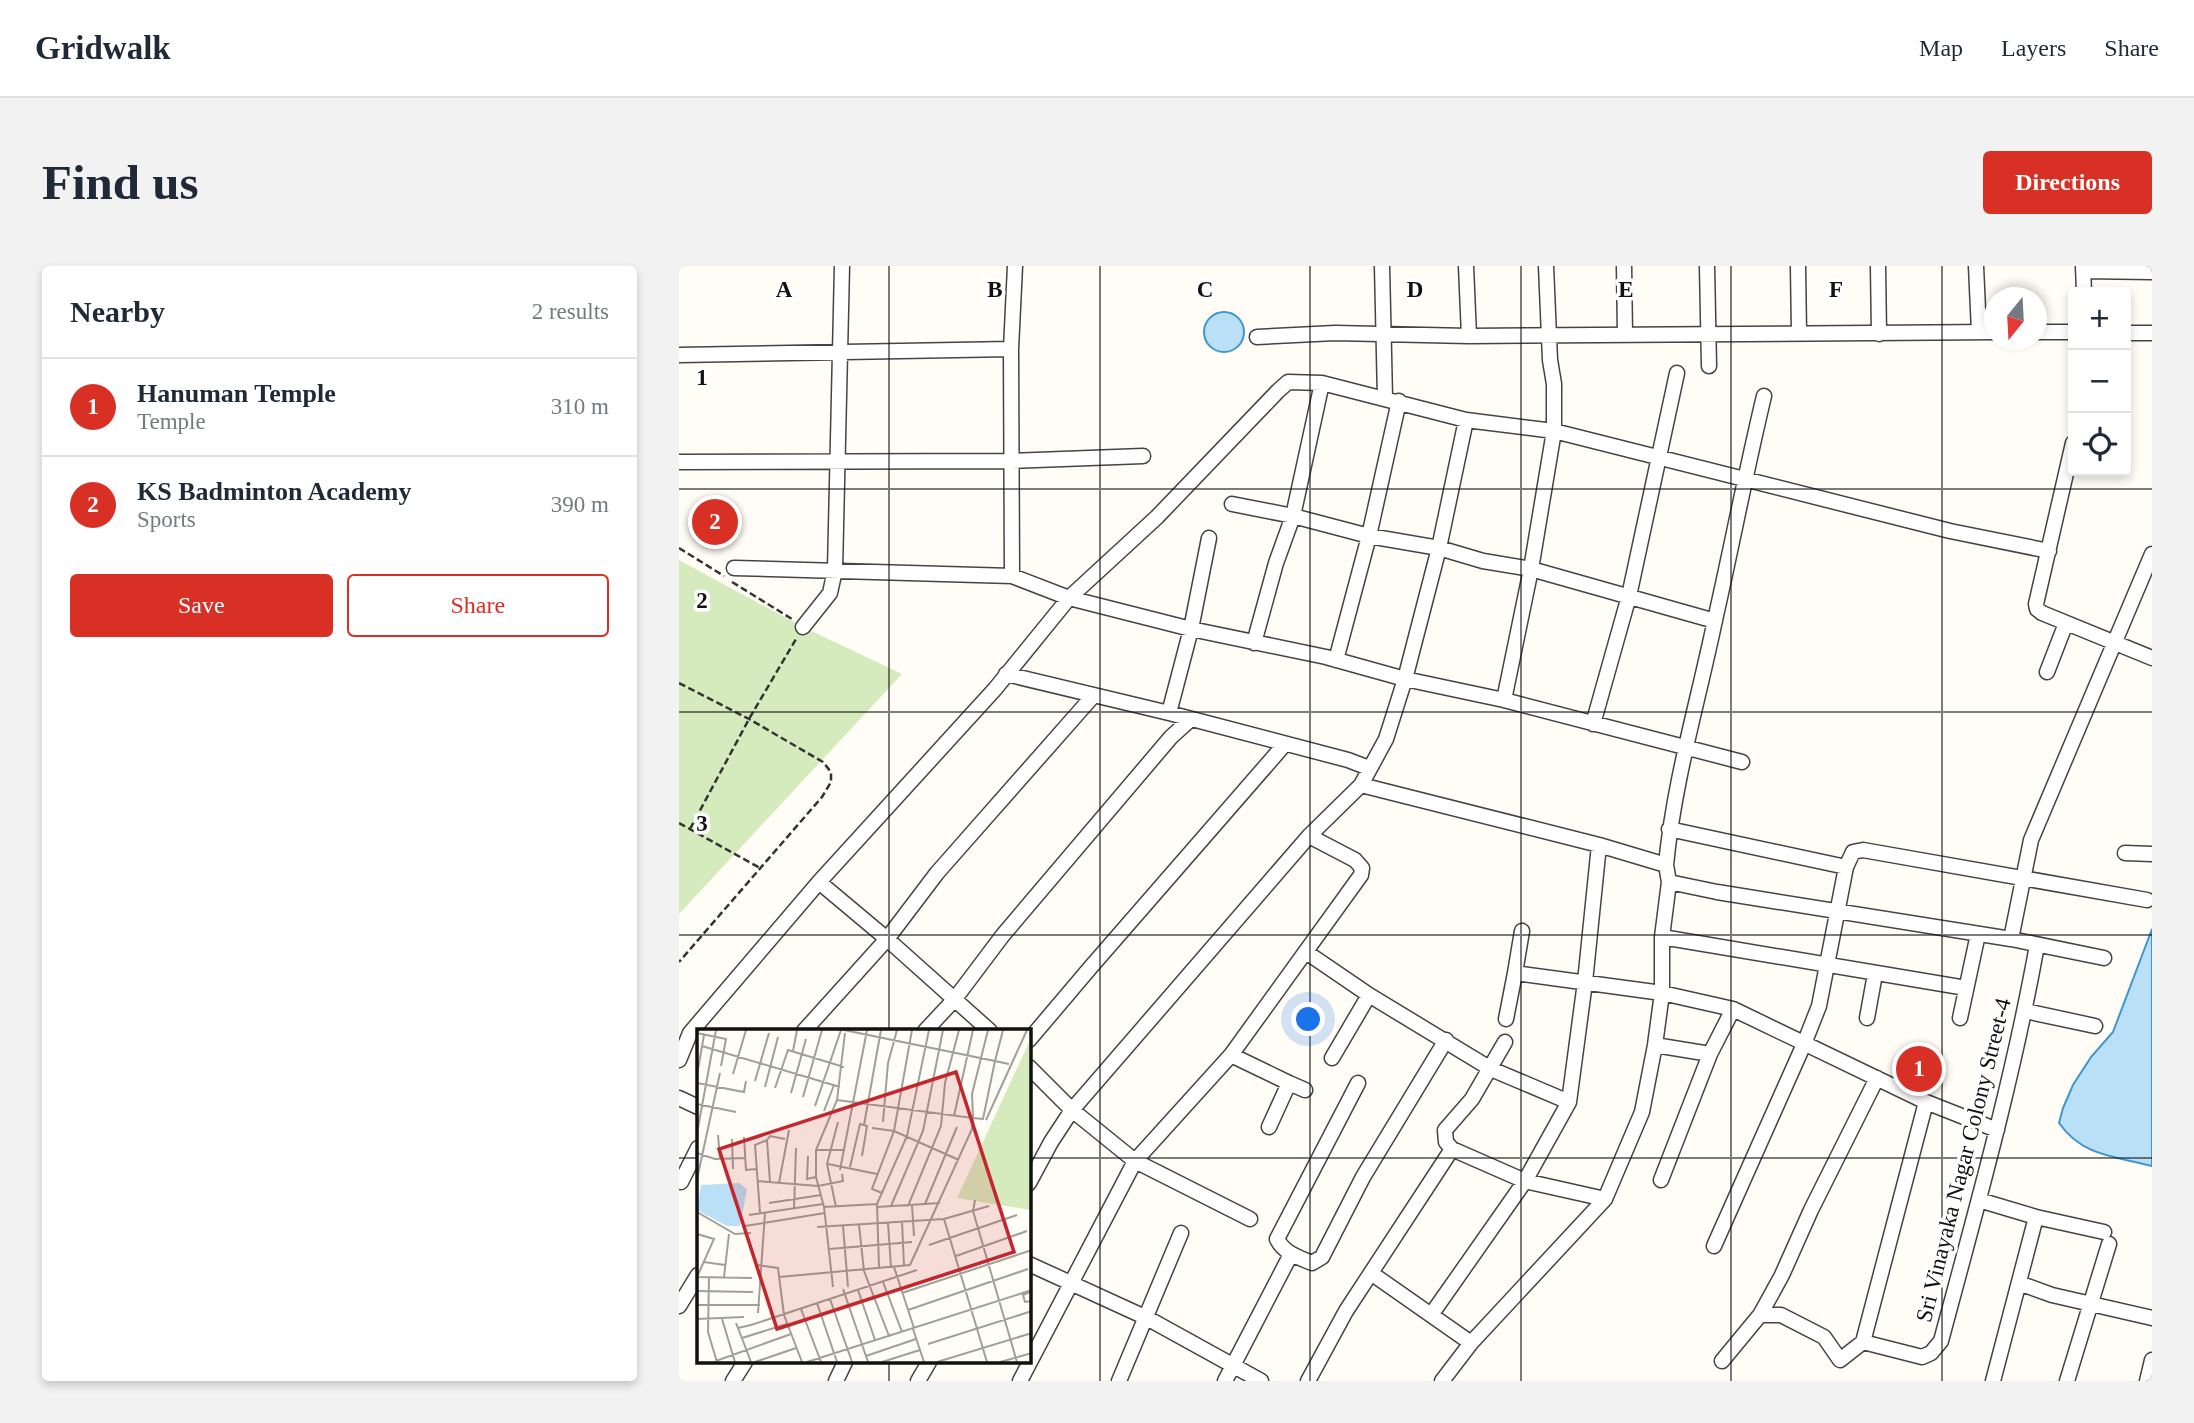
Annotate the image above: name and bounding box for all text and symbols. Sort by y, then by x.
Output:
text: Gridwalk [35,30,171,66]
text: Map [1919,35,1963,61]
text: Layers [2001,35,2066,61]
text: Share [2104,35,2159,61]
button: Directions [1983,151,2152,214]
text: Find us [42,155,199,210]
text: A [776,277,793,302]
text: B [987,277,1003,302]
text: C [1197,277,1213,302]
text: D [1407,277,1423,302]
text: E [1618,277,1634,302]
text: F [1829,277,1843,302]
north arrow [1984,287,2047,350]
map controls [2068,287,2131,476]
button: + [2068,287,2131,350]
text: Nearby [70,295,165,328]
text: 2 results [532,299,609,324]
button: − [2068,350,2131,413]
text: 1 [696,365,708,390]
text: Hanuman Temple [137,379,336,408]
text: 1 [87,394,99,419]
text: 310 m [551,394,609,419]
text: Temple [137,409,206,434]
button: locate [2068,413,2131,476]
text: KS Badminton Academy [137,477,412,506]
text: 2 [87,492,99,517]
text: 390 m [551,492,609,517]
pin: 2 [692,496,738,548]
text: Sports [137,507,196,532]
button: Save [70,574,333,637]
button: Share [347,574,609,637]
text: 2 [696,588,708,613]
text: 3 [696,811,708,836]
street label: Sri Vinayaka Nagar Colony Street-4 [1911,995,2016,1325]
your location [1291,1002,1325,1036]
inset map [697,1029,1031,1364]
pin: 1 [1896,1043,1942,1095]

